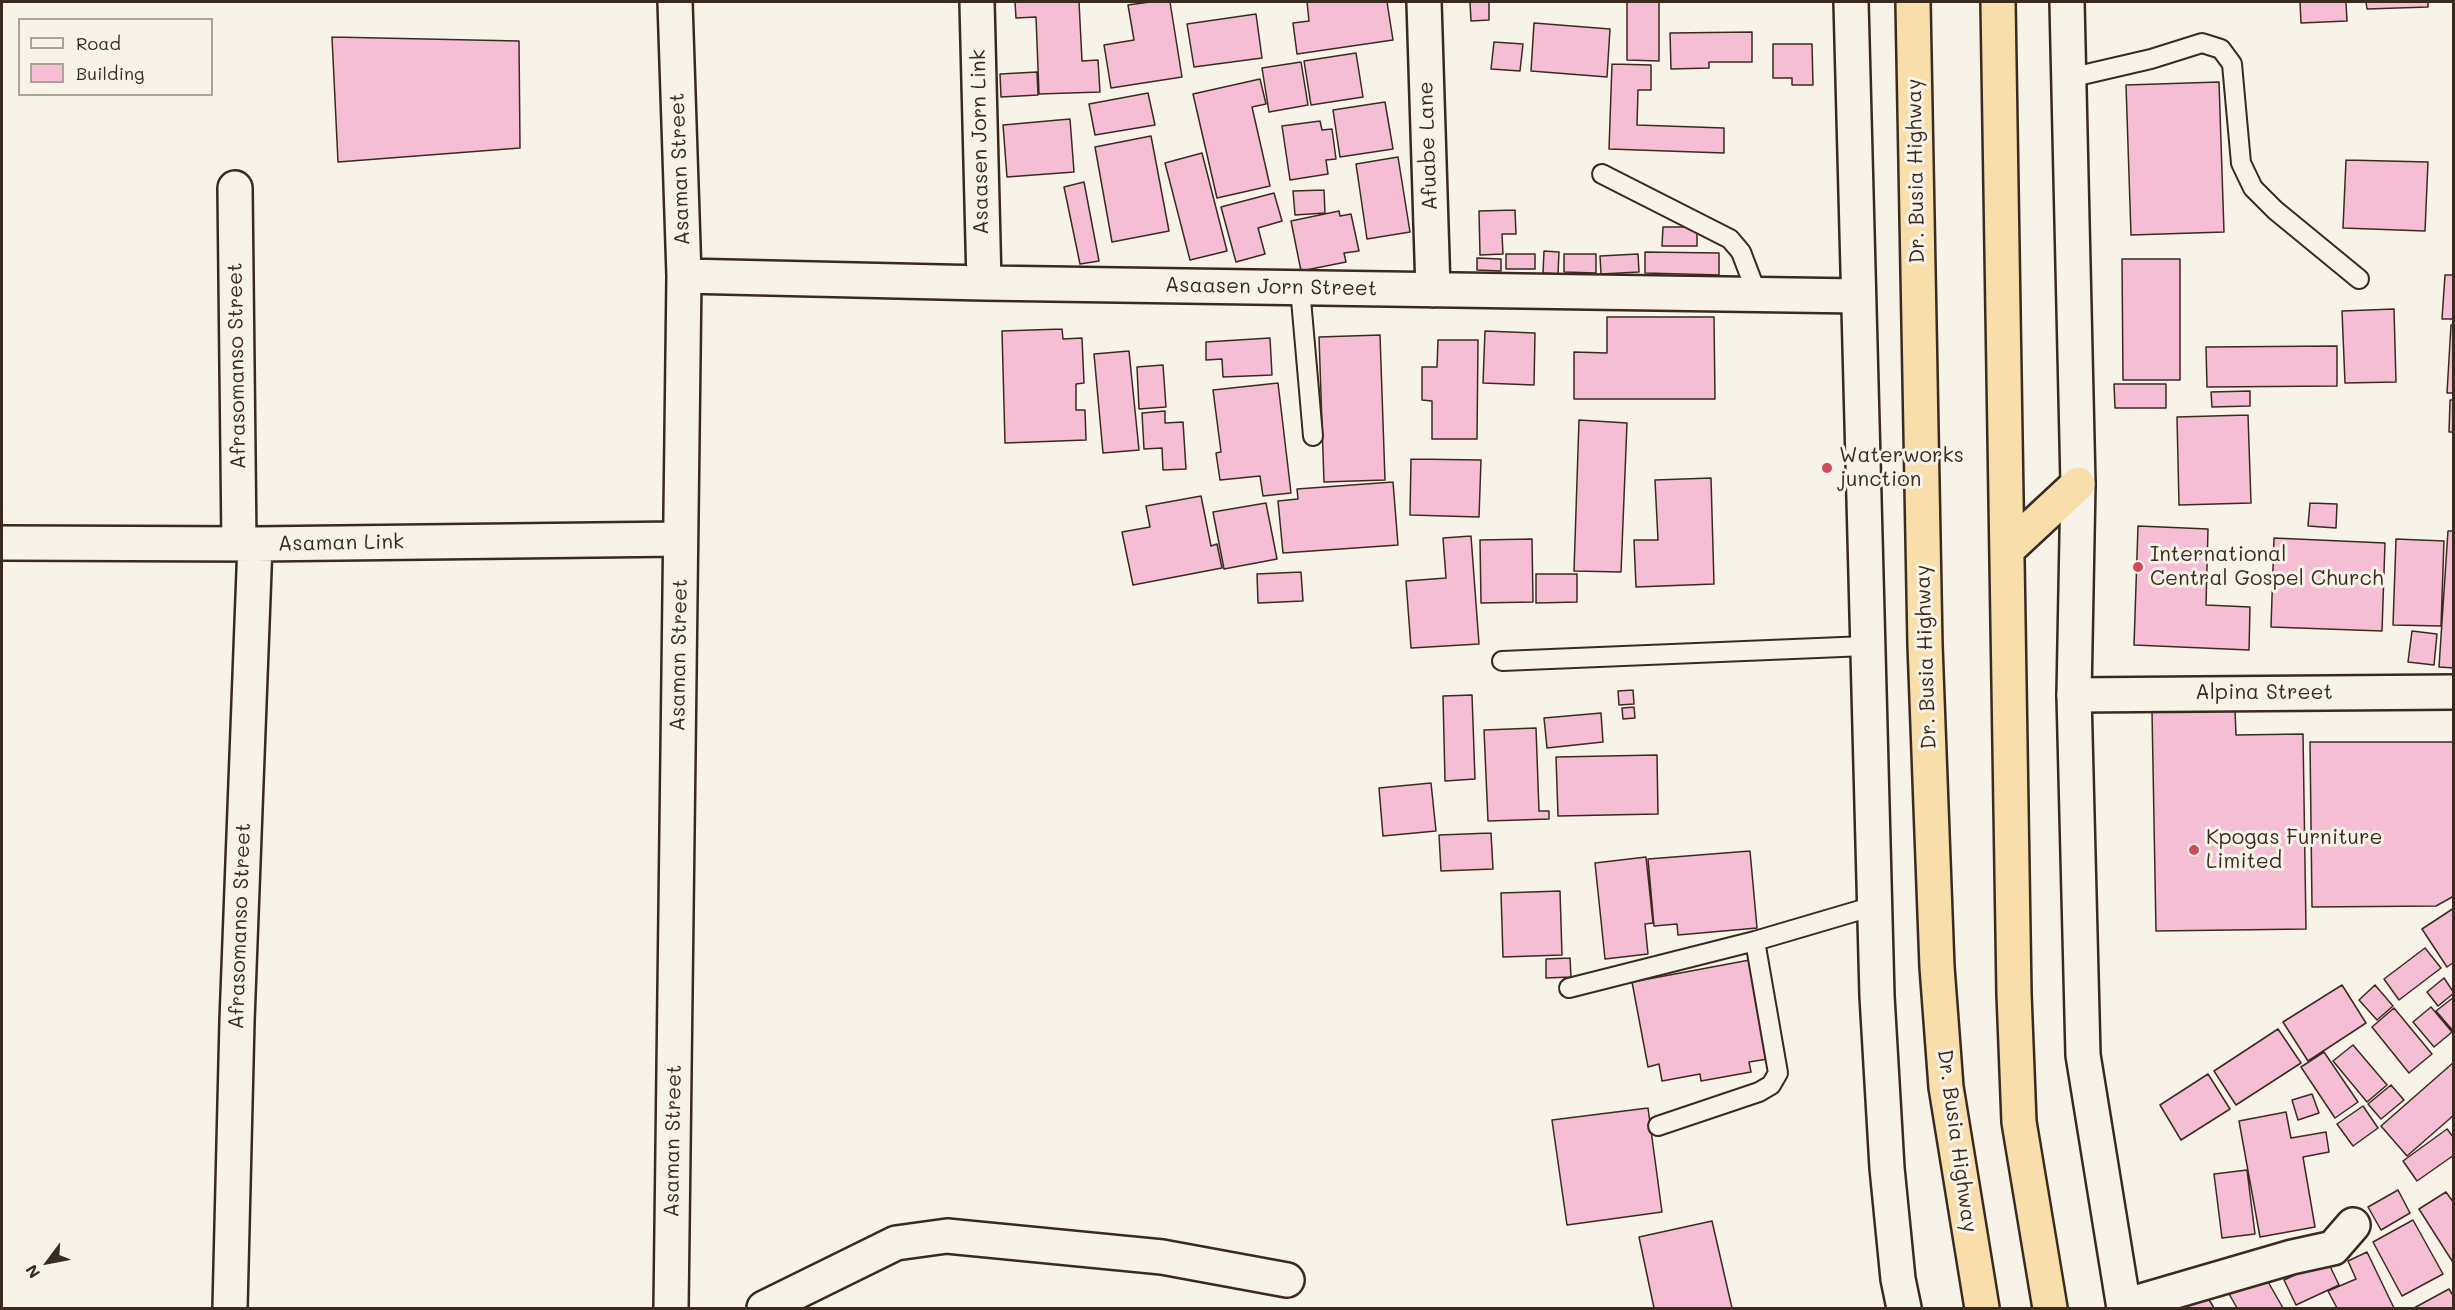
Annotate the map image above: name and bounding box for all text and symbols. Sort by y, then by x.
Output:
legend [18,18,213,96]
text: Road [76,31,121,55]
street label: Asaasen Jorn Link [966,49,994,235]
text: Building [76,61,144,85]
street label: Dr. Busia Highway [1902,78,1930,264]
street label: Afuabe Lane [1413,81,1443,211]
street label: Asaman Street [665,92,695,246]
street label: Afrasomanso Street [223,262,251,470]
street label: Asaasen Jorn Street [1165,273,1377,301]
place label: Waterworks junction [1839,443,1964,493]
marker: Waterworks junction [1820,461,1834,475]
street label: Asaman Link [278,529,404,557]
place label: International Central Gospel Church [2150,542,2384,592]
marker: International Central Gospel Church [2131,560,2145,574]
street label: Dr. Busia Highway [1910,564,1942,750]
street label: Asaman Street [665,578,693,732]
street label: Alpina Street [2195,680,2333,706]
street label: Afrasomanso Street [224,822,256,1030]
place label: Kpogas Furniture Limited [2206,825,2382,875]
marker: Kpogas Furniture Limited [2187,843,2201,857]
street label: Dr. Busia Highway [1932,1048,1982,1234]
street label: Asaman Street [659,1064,687,1218]
north arrow [18,1232,78,1292]
text: N [20,1261,44,1283]

